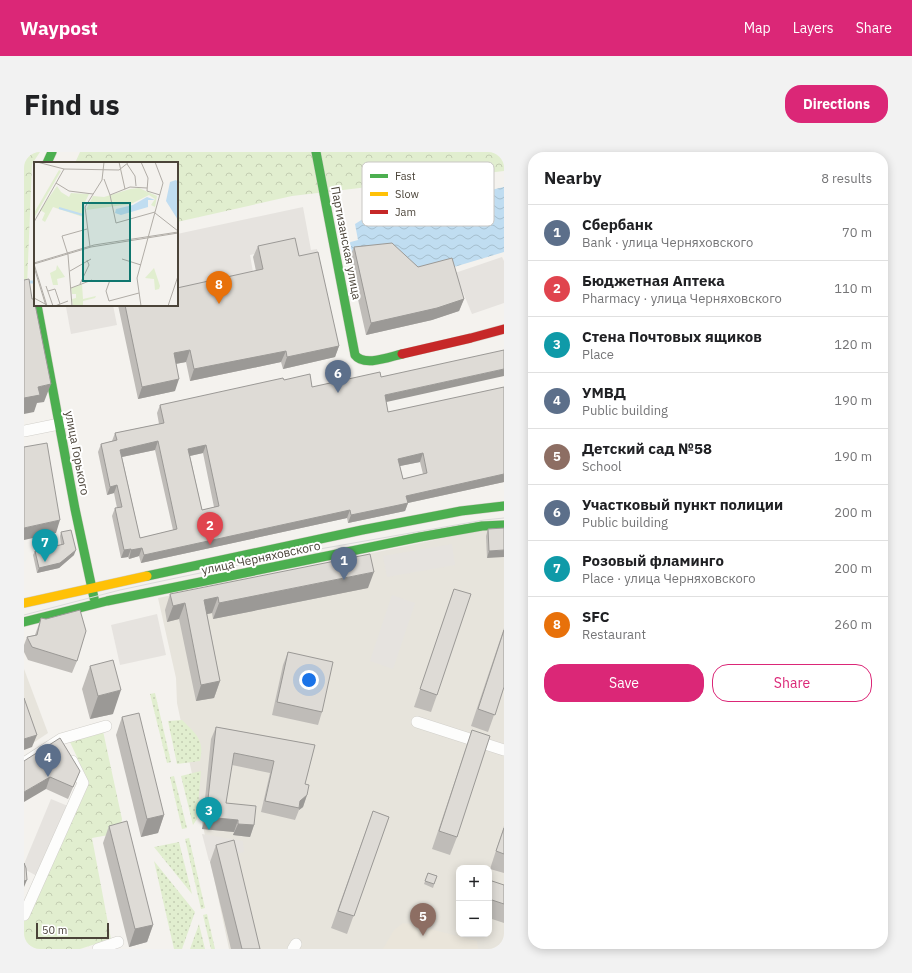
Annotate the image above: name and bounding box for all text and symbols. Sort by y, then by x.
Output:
text: Waypost [20,16,98,40]
text: Map [744,19,771,37]
text: Layers [793,19,834,37]
text: Share [856,19,892,37]
button: Directions [785,85,888,123]
text: Find us [24,86,120,123]
inset map [34,162,178,306]
legend [362,162,494,226]
text: Nearby [544,167,602,189]
text: Fast [395,169,416,183]
text: 8 results [821,170,872,187]
street label: Партизанская улица [328,185,365,301]
text: Slow [395,187,419,201]
text: Jam [395,205,416,219]
text: Сбербанк [582,215,653,234]
text: 1 [553,224,561,241]
text: 70 m [842,224,872,241]
text: Bank · улица Черняховского [582,234,753,251]
pin: 8 [206,271,232,304]
text: Бюджетная Аптека [582,271,725,290]
text: 2 [553,280,561,297]
text: 110 m [834,280,872,297]
text: Pharmacy · улица Черняховского [582,290,782,307]
text: Стена Почтовых ящиков [582,327,762,346]
text: 3 [553,336,561,353]
text: 120 m [834,336,872,353]
text: Place [582,346,614,363]
pin: 6 [325,360,351,393]
text: УМВД [582,383,626,402]
text: 4 [553,392,561,409]
text: 190 m [834,392,872,409]
text: Public building [582,402,668,419]
street label: улица Горького [62,409,93,497]
text: Детский сад №58 [582,439,712,458]
text: 5 [553,448,561,465]
text: 190 m [834,448,872,465]
text: School [582,458,622,475]
text: Участковый пункт полиции [582,495,783,514]
text: 6 [553,504,561,521]
text: 200 m [834,504,872,521]
pin: 2 [197,512,223,545]
text: Public building [582,514,668,531]
pin: 7 [32,529,58,562]
street label: улица Черняховского [200,538,322,577]
pin: 1 [331,547,357,580]
text: Розовый фламинго [582,551,724,570]
text: 7 [553,560,561,577]
text: 200 m [834,560,872,577]
text: Place · улица Черняховского [582,570,756,587]
text: SFC [582,607,609,626]
text: 8 [553,616,561,633]
text: 260 m [834,616,872,633]
text: Restaurant [582,626,646,643]
button: Save [544,664,704,702]
button: Share [712,664,872,702]
your location [299,670,319,690]
pin: 4 [35,744,61,777]
pin: 3 [196,797,222,830]
map controls [456,865,492,937]
button: + [456,865,492,901]
button: − [456,901,492,937]
pin: 5 [410,903,436,936]
scale bar [36,921,109,940]
text: 50 m [42,923,67,937]

